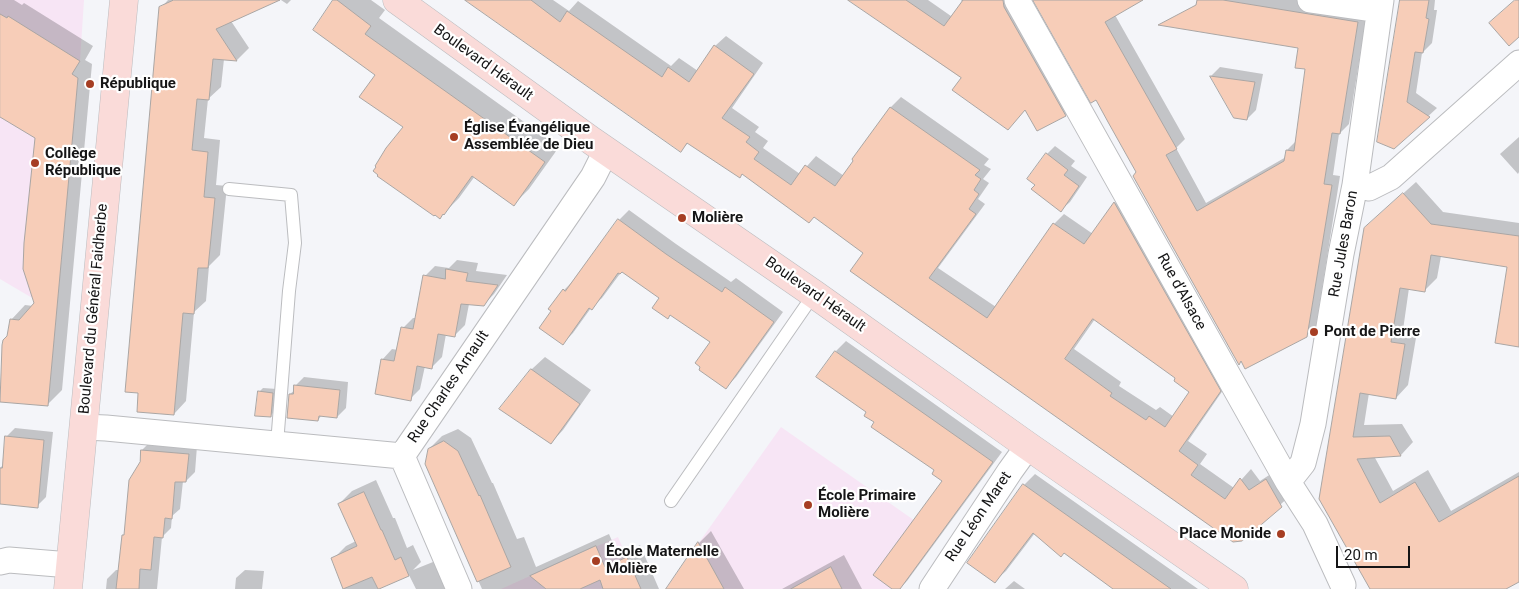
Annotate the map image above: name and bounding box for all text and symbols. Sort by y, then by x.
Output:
street label: Boulevard Hérault [430,21,536,105]
place label: République [100,75,176,93]
marker: République [84,78,96,90]
place label: Église Évangélique Assemblée de Dieu [464,119,593,154]
marker: Église Évangélique Assemblée de Dieu [448,131,460,143]
place label: Collège République [45,145,121,180]
marker: Collège République [29,157,41,169]
street label: Rue Jules Baron [1326,189,1362,299]
street label: Boulevard du Général Faidherbe [76,203,112,415]
place label: Molière [692,209,743,227]
marker: Molière [676,212,688,224]
street label: Rue d’Alsace [1153,251,1209,333]
street label: Boulevard Hérault [761,254,869,336]
place label: Pont de Pierre [1324,323,1420,341]
marker: Pont de Pierre [1308,326,1320,338]
street label: Rue Charles Arnault [405,327,493,447]
street label: Rue Léon Maret [942,469,1016,565]
place label: École Primaire Molière [818,487,916,522]
marker: École Primaire Molière [802,499,814,511]
place label: Place Monide [1179,525,1271,543]
marker: Place Monide [1275,528,1287,540]
scale bar [1339,536,1413,568]
place label: École Maternelle Molière [606,543,719,578]
text: 20 m [1344,546,1378,564]
marker: École Maternelle Molière [590,555,602,567]

